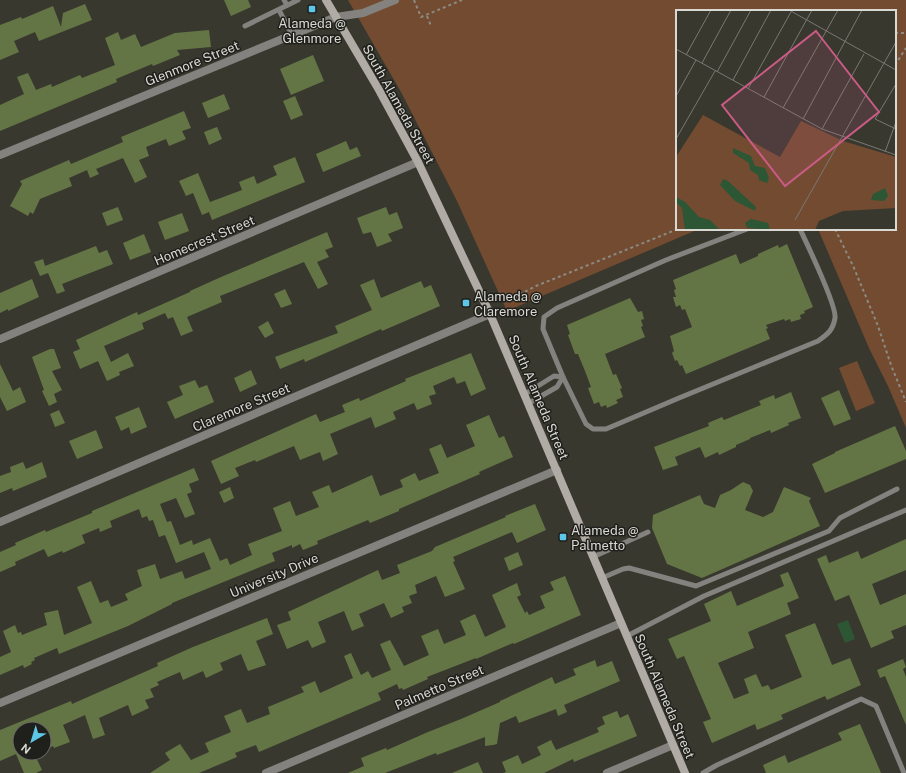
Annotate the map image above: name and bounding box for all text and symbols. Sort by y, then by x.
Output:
marker: Alameda @ Glenmore [307,4,317,14]
inset map [676,10,896,230]
place label: Alameda @ Glenmore [278,16,346,46]
street label: Glenmore Street [143,38,241,89]
street label: South Alameda Street [359,42,438,167]
street label: Homecrest Street [152,213,257,268]
place label: Alameda @ Claremore [474,289,542,319]
marker: Alameda @ Claremore [461,298,471,308]
street label: South Alameda Street [505,332,572,462]
street label: Claremore Street [190,380,292,435]
place label: Alameda @ Palmetto [571,523,639,553]
marker: Alameda @ Palmetto [558,532,568,542]
street label: University Drive [228,550,321,601]
street label: South Alameda Street [631,631,698,761]
street label: Palmetto Street [392,662,486,713]
north arrow [12,721,52,761]
text: N [19,742,33,756]

